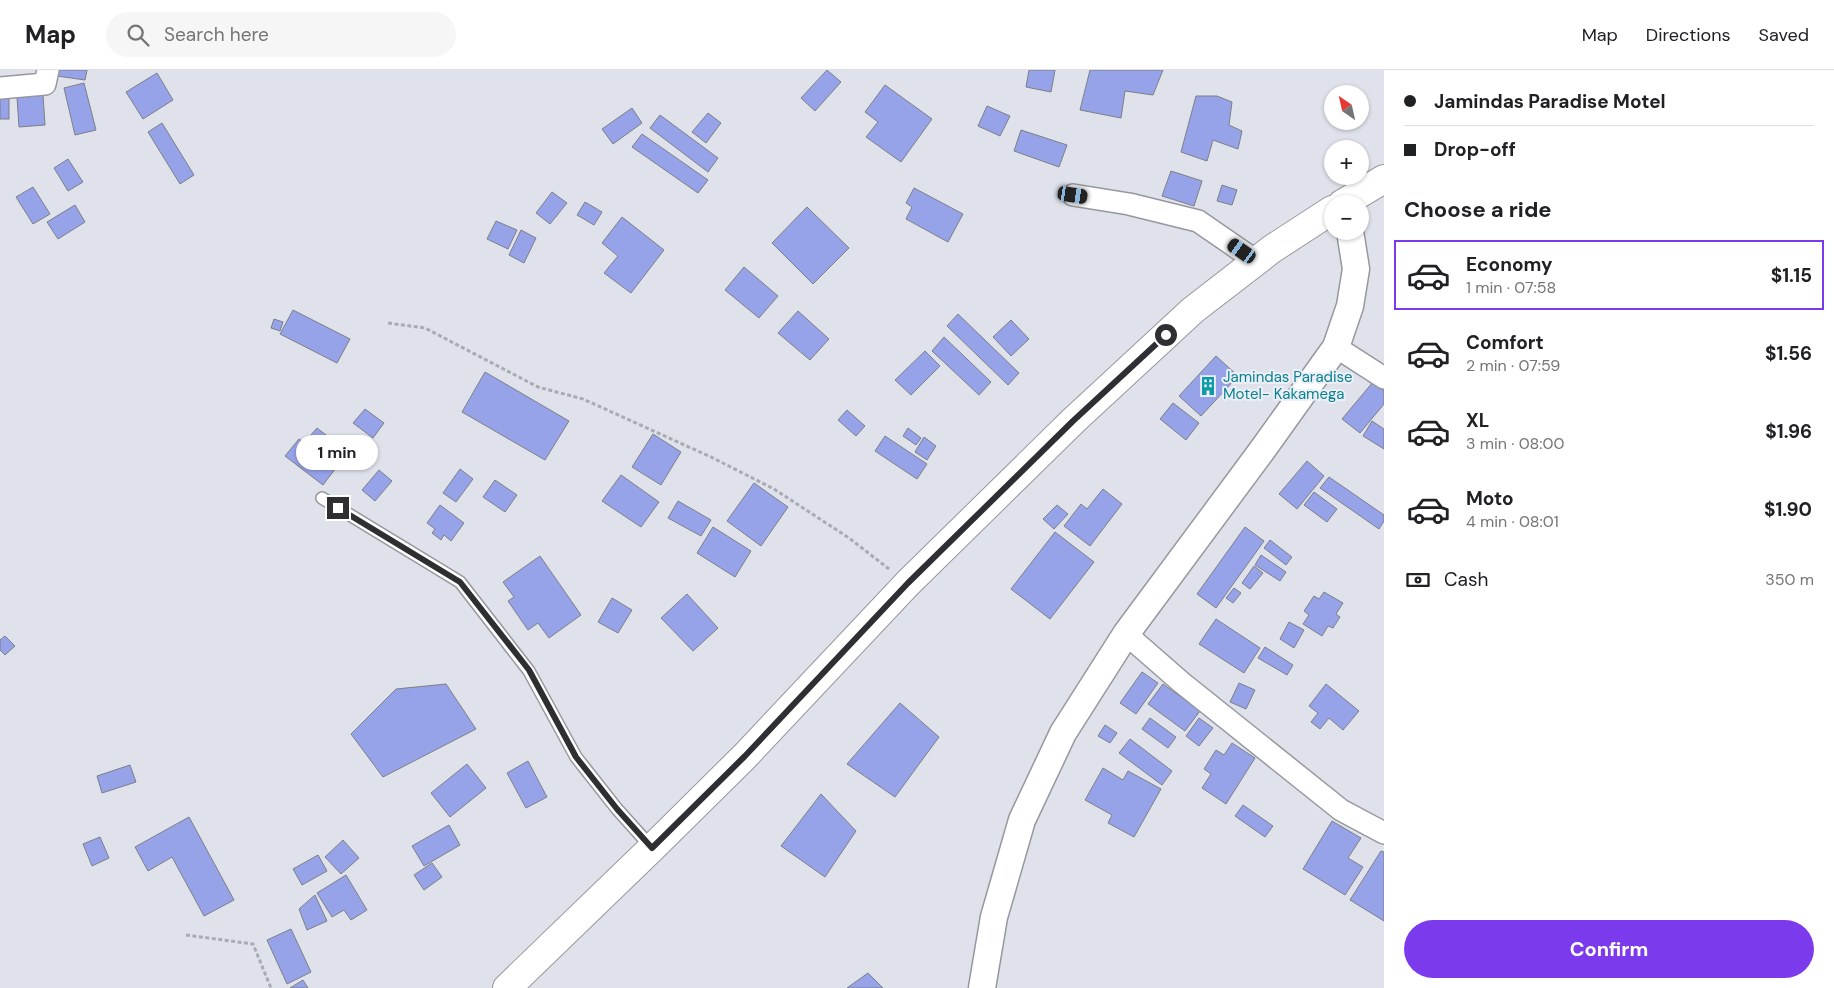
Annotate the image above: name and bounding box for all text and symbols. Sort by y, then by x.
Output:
search box [106,12,456,57]
text: Map [25,19,76,50]
icon: search [124,21,152,49]
text: Search here [164,22,269,47]
text: Map [1582,23,1618,47]
text: Directions [1646,23,1731,47]
text: Saved [1759,23,1809,47]
north arrow [1324,85,1369,130]
map controls [1324,85,1369,240]
text: Jamindas Paradise Motel [1434,89,1666,114]
text: Drop-off [1434,137,1516,162]
button: + [1324,140,1369,185]
car [1057,185,1088,205]
button: − [1324,195,1369,240]
text: Choose a ride [1404,195,1552,224]
car [1225,236,1258,266]
text: Economy [1466,252,1553,277]
icon: car [1406,253,1451,298]
text: $1.15 [1771,263,1812,288]
text: 1 min · 07:58 [1466,277,1556,298]
route start [1155,324,1177,346]
text: Comfort [1466,330,1544,355]
icon: car [1406,331,1451,376]
text: $1.56 [1765,341,1812,366]
text: 2 min · 07:59 [1466,355,1560,376]
place label: Jamindas Paradise Motel- Kakamega [1223,367,1353,404]
building icon: Jamindas Paradise Motel- Kakamega [1197,375,1219,397]
text: XL [1466,408,1489,433]
icon: car [1406,409,1451,454]
text: $1.96 [1765,419,1812,444]
text: 3 min · 08:00 [1466,433,1564,454]
callout: 1 min [297,436,379,470]
text: 1 min [318,442,356,463]
text: Moto [1466,486,1514,511]
icon: car [1406,487,1451,532]
route end [327,497,349,519]
text: $1.90 [1764,497,1812,522]
text: 4 min · 08:01 [1466,511,1559,532]
icon: cash [1404,566,1432,594]
text: Cash [1444,567,1488,592]
text: 350 m [1765,569,1814,590]
button: Confirm [1404,920,1814,978]

